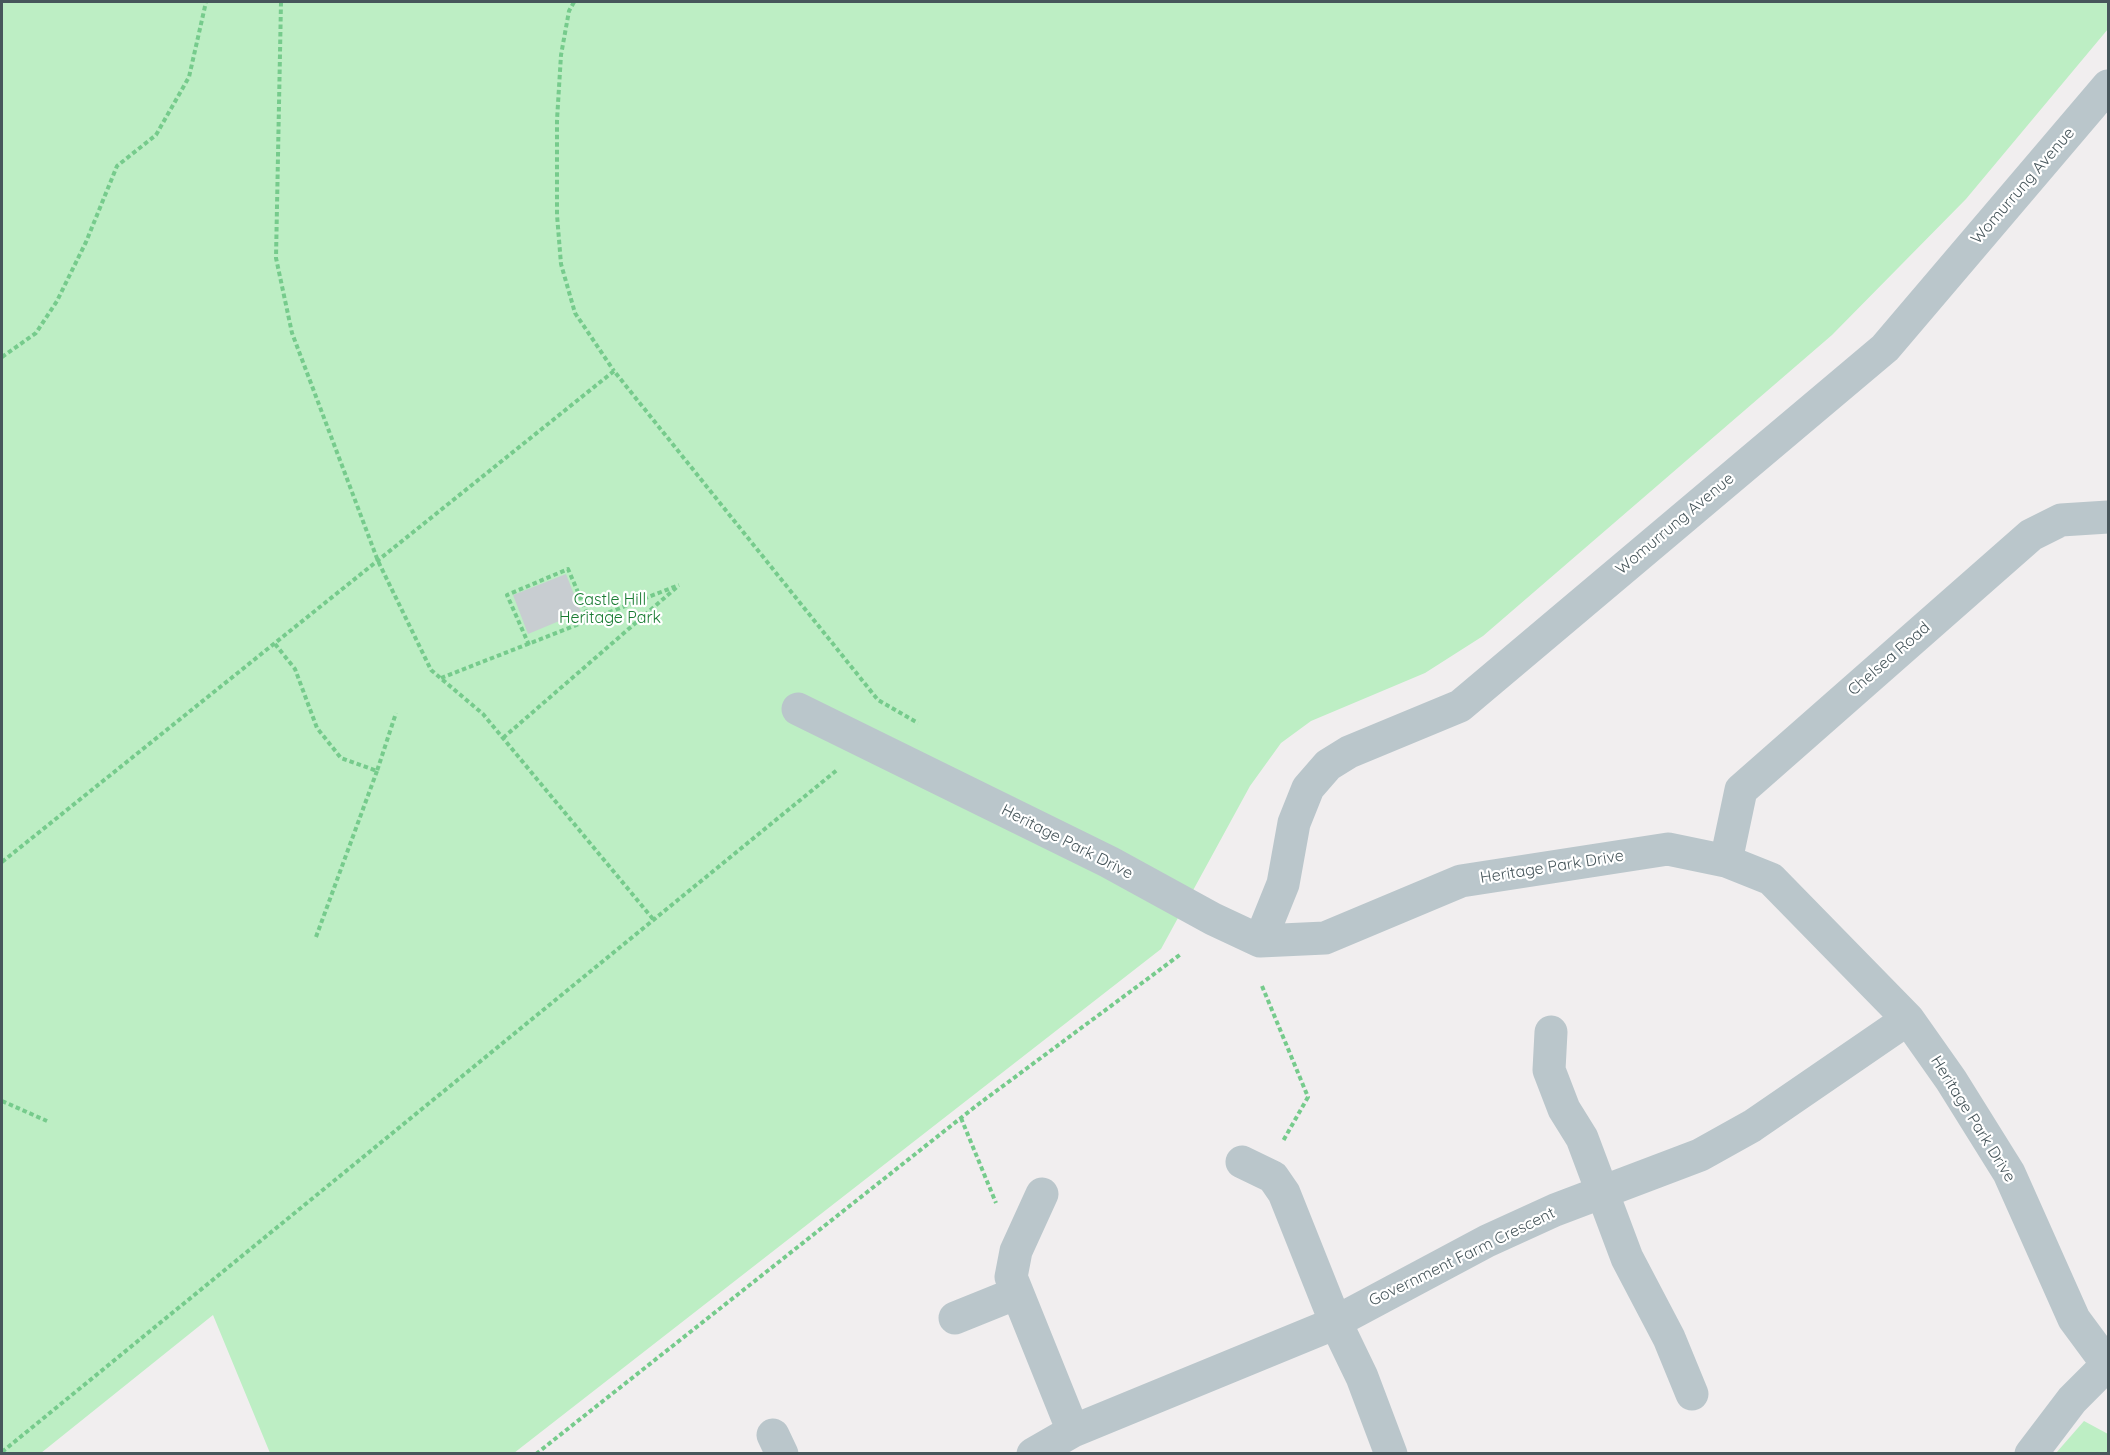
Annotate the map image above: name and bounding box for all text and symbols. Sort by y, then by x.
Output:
street label: Womurrung Avenue [1967,124,2079,248]
street label: Womurrung Avenue [1612,469,1738,579]
park label: Castle Hill Heritage Park [559,590,661,628]
street label: Chelsea Road [1844,618,1934,700]
street label: Heritage Park Drive [998,801,1136,883]
street label: Heritage Park Drive [1479,846,1625,888]
street label: Heritage Park Drive [1926,1052,2020,1186]
street label: Government Farm Crescent [1366,1204,1558,1310]

